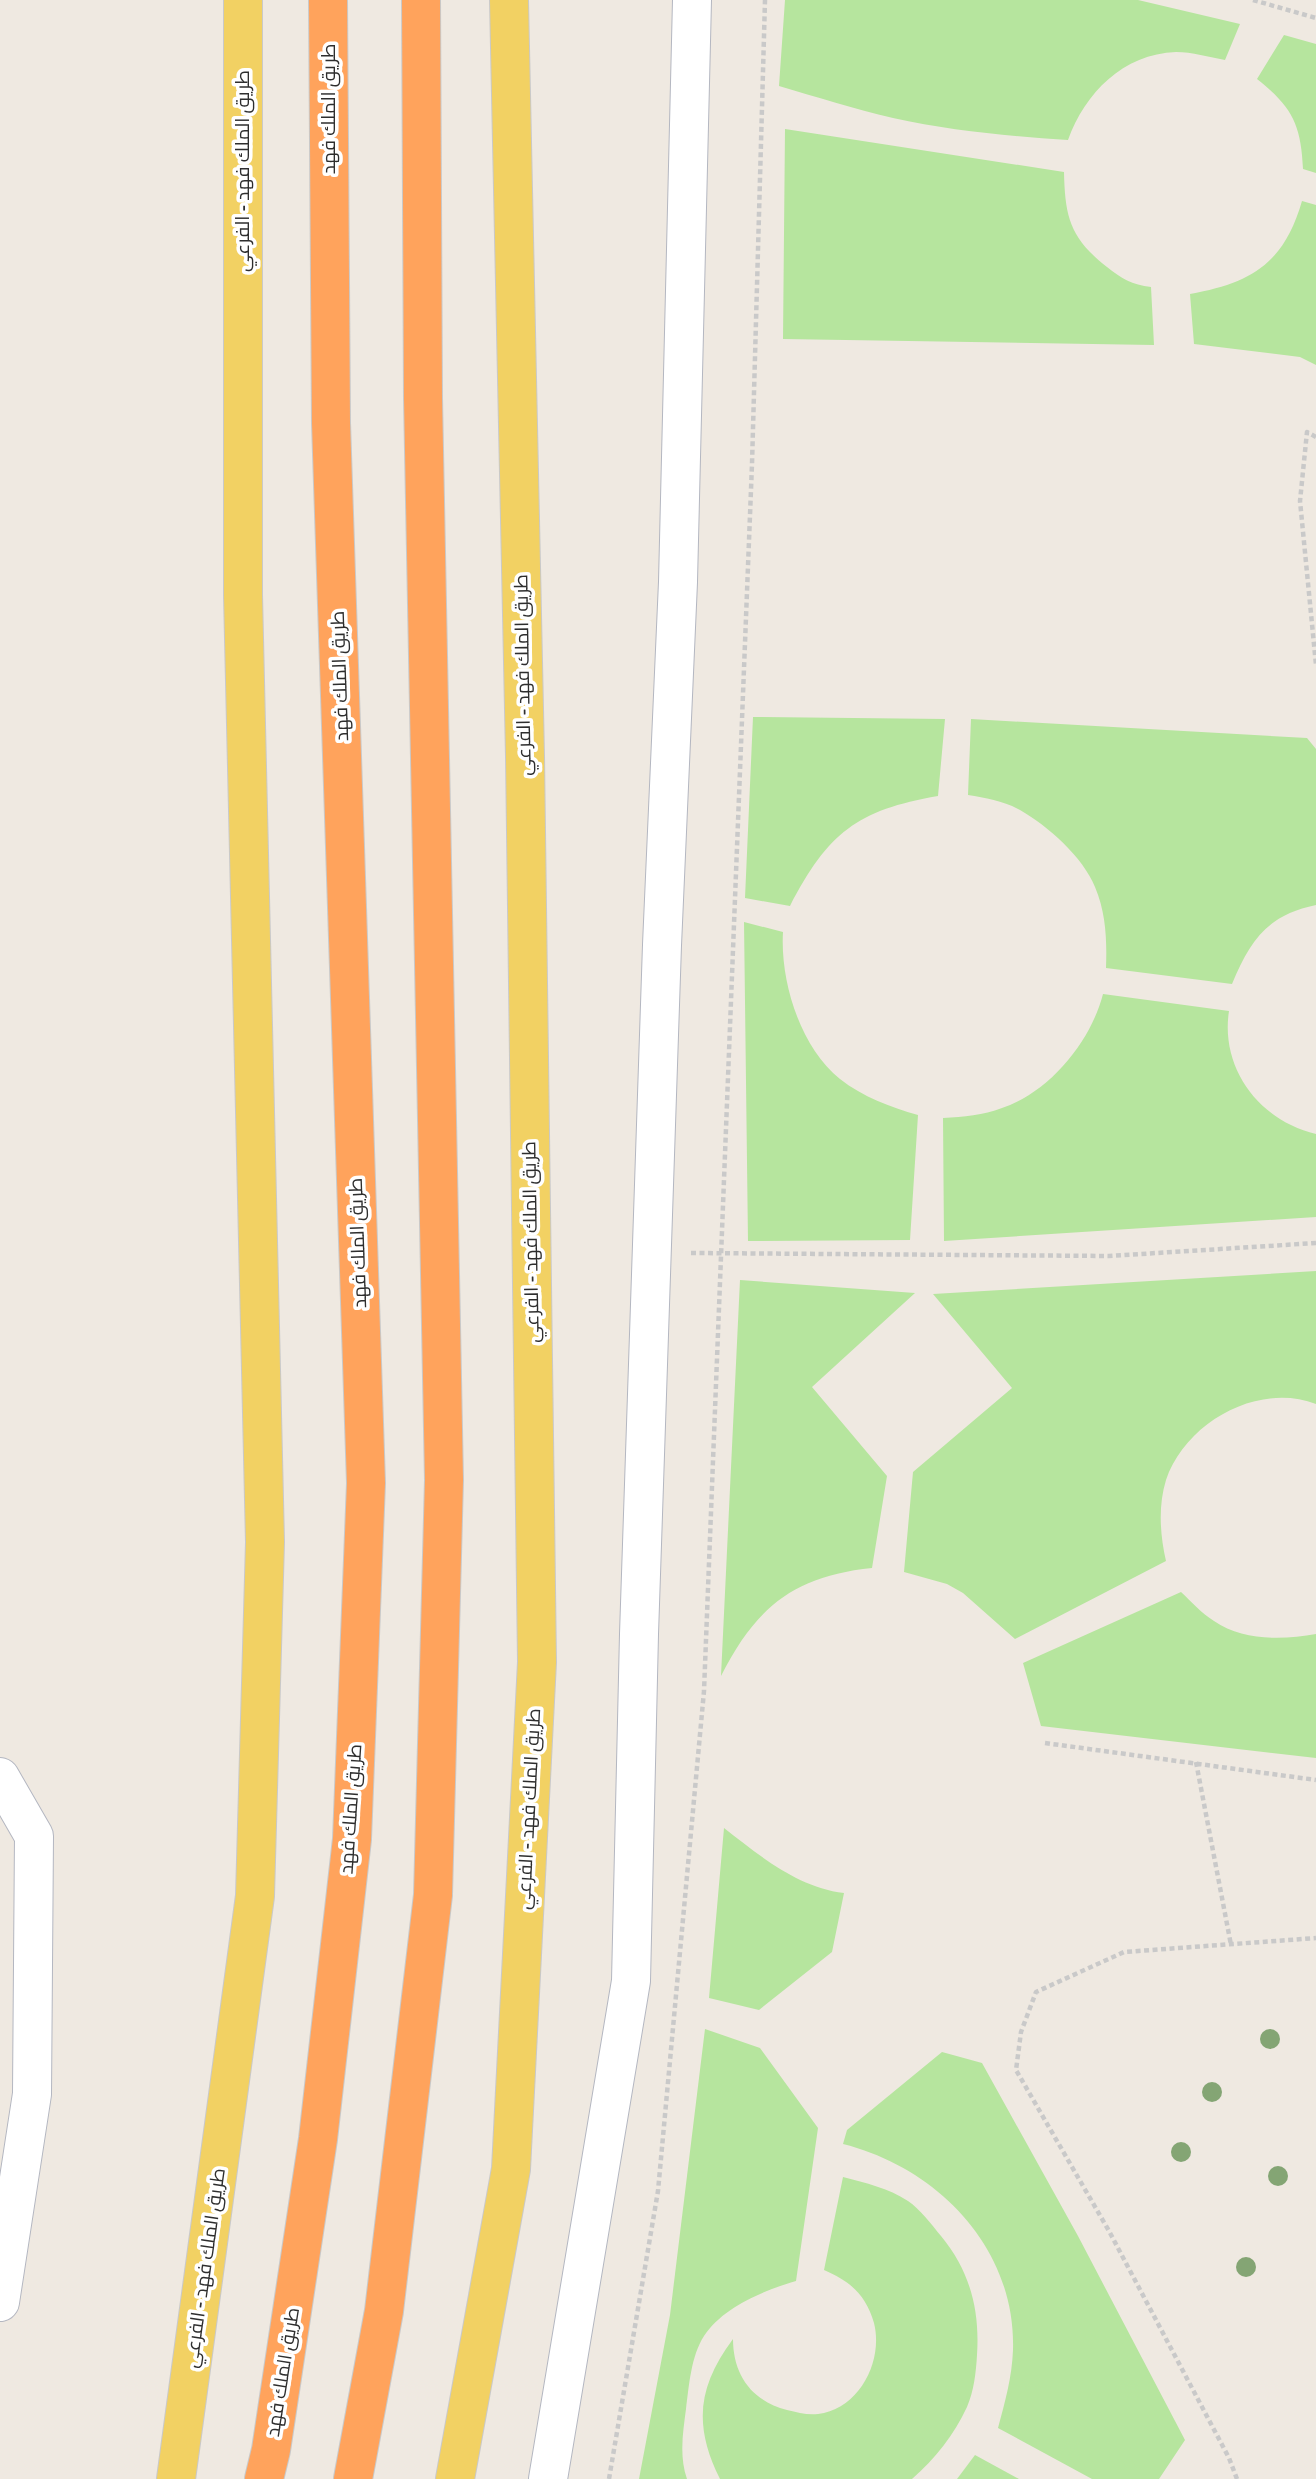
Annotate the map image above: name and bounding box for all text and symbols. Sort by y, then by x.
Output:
street label: طريق الملك فهد [317,44,341,174]
street label: طريق الملك فهد - الفرعي [231,70,257,272]
street label: طريق الملك فهد - الفرعي [509,574,539,776]
street label: طريق الملك فهد [326,610,354,742]
street label: طريق الملك فهد - الفرعي [517,1141,547,1343]
street label: طريق الملك فهد [344,1177,372,1309]
street label: طريق الملك فهد - الفرعي [512,1708,548,1910]
street label: طريق الملك فهد [334,1743,368,1875]
street label: طريق الملك فهد - الفرعي [179,2166,233,2370]
street label: طريق الملك فهد [261,2306,305,2438]

